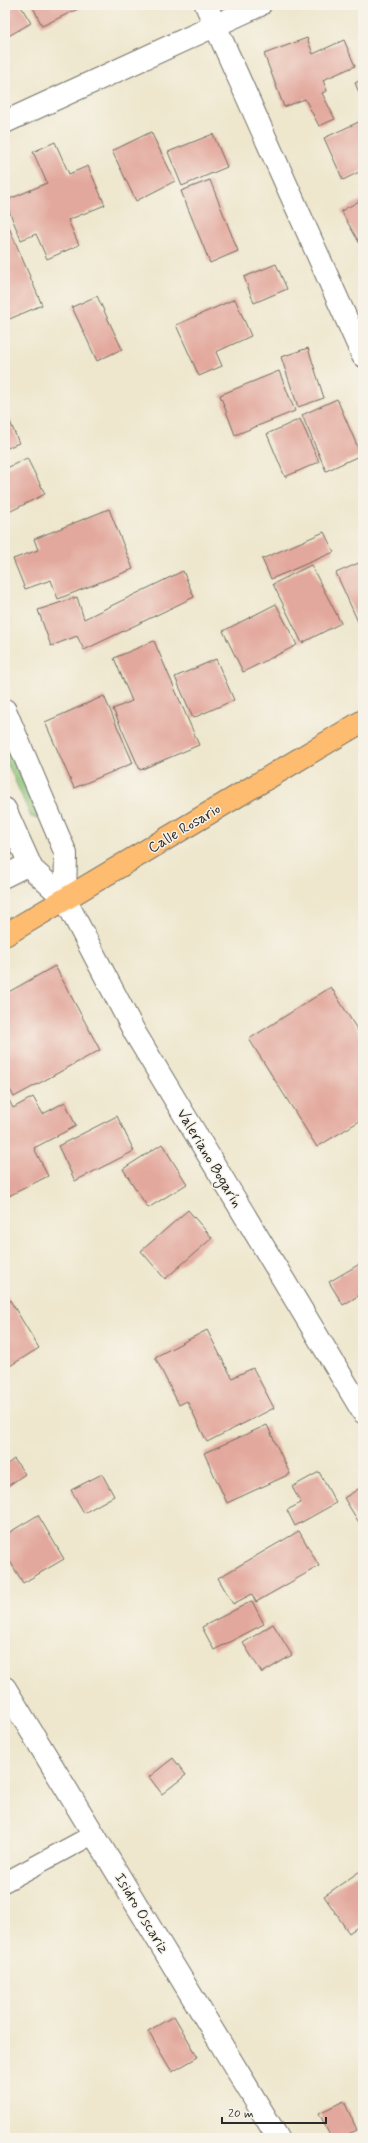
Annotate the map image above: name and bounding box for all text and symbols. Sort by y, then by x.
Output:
street label: Calle Rosario [144,799,225,858]
street label: Valeriano Bogarín [171,1105,247,1212]
street label: Isidro Oscariz [109,1870,173,1957]
scale bar [222,2099,326,2125]
text: 20 m [228,2106,254,2122]

